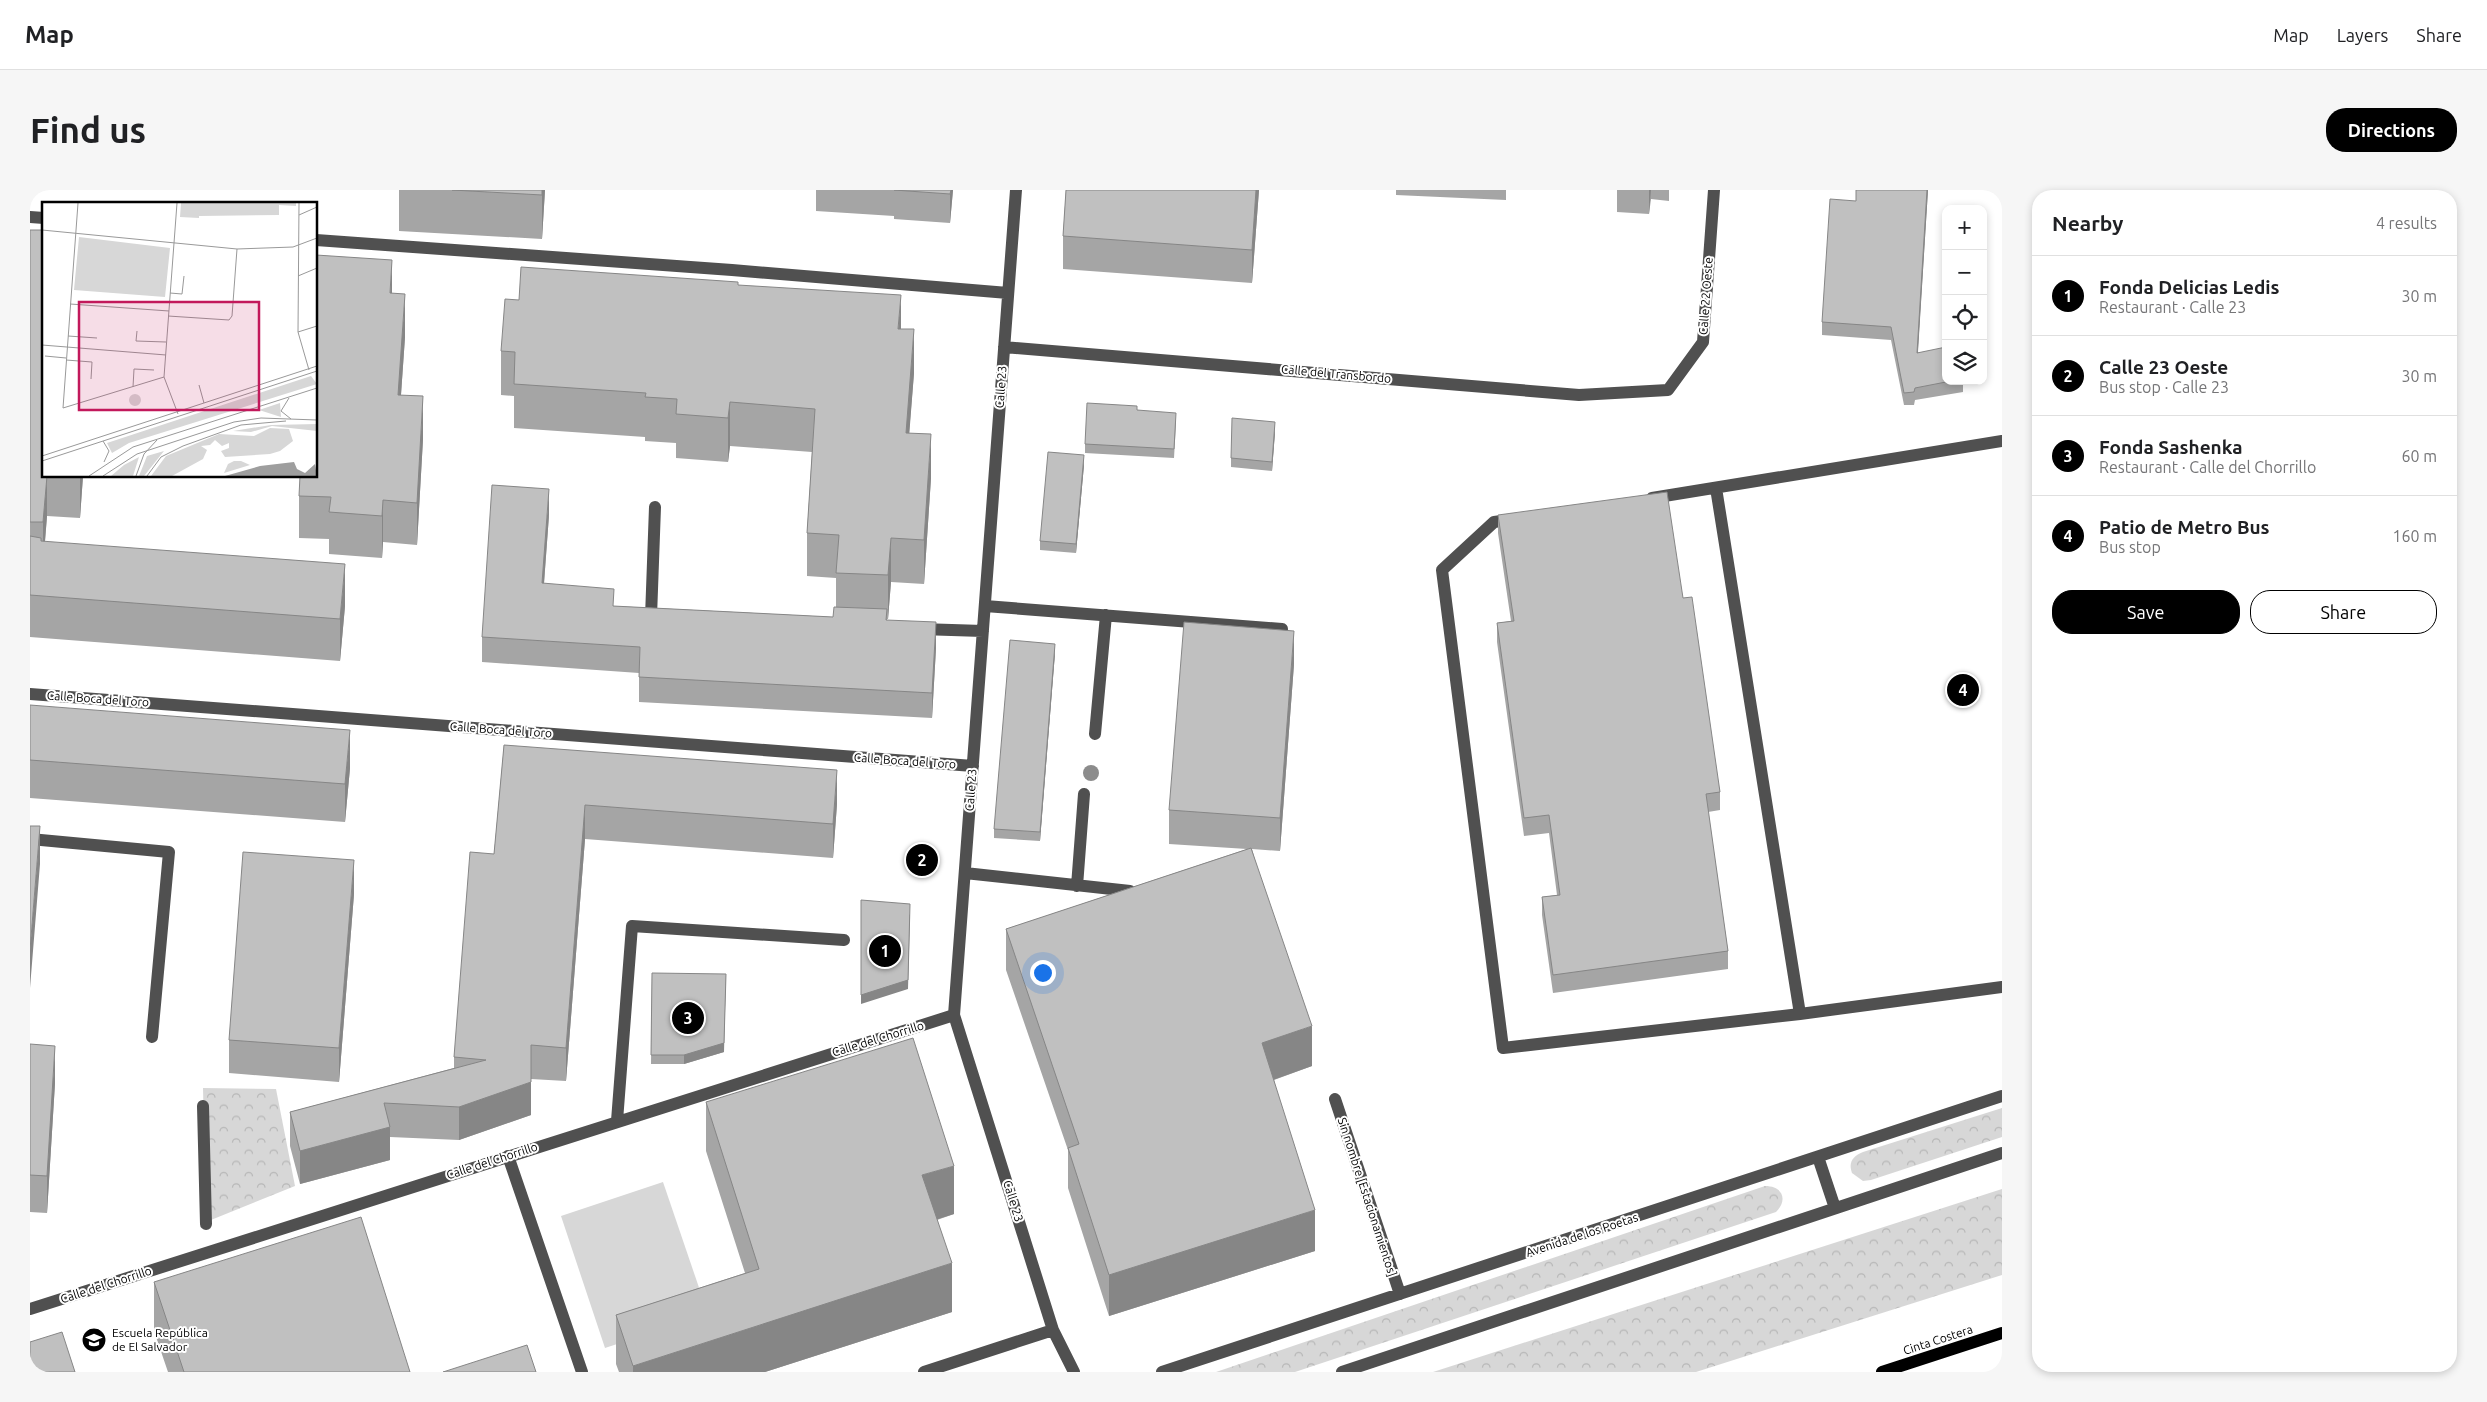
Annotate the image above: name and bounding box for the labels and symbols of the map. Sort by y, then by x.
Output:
inset map [42,202,318,478]
street label: Calle 22 Oeste [1696,257,1715,335]
street label: Calle del Transbordo [1280,362,1392,385]
street label: Calle 23 [993,365,1008,409]
pin: 4 [1947,671,1979,709]
street label: Calle Boca del Toro [46,688,150,709]
street label: Calle Boca del Toro [449,719,553,740]
street label: Calle Boca del Toro [853,750,957,771]
street label: Calle 23 [963,768,978,812]
pin: 2 [906,841,938,879]
pin: 1 [869,932,901,970]
your location [1030,960,1056,986]
pin: 3 [672,999,704,1037]
street label: Calle del Chorrillo [830,1018,925,1059]
street label: Sin nombre [Estacionamientos] [1336,1116,1399,1278]
street label: Calle del Chorrillo [445,1140,539,1181]
street label: Calle 23 [1001,1179,1026,1223]
street label: Avenida de los Poetas [1524,1210,1640,1259]
street label: Calle del Chorrillo [59,1264,153,1305]
street label: Cinta Costera [1901,1322,1974,1357]
place label: Escuela República de El Salvador [112,1326,208,1353]
school or university icon: Escuela República de El Salvador [81,1327,107,1353]

